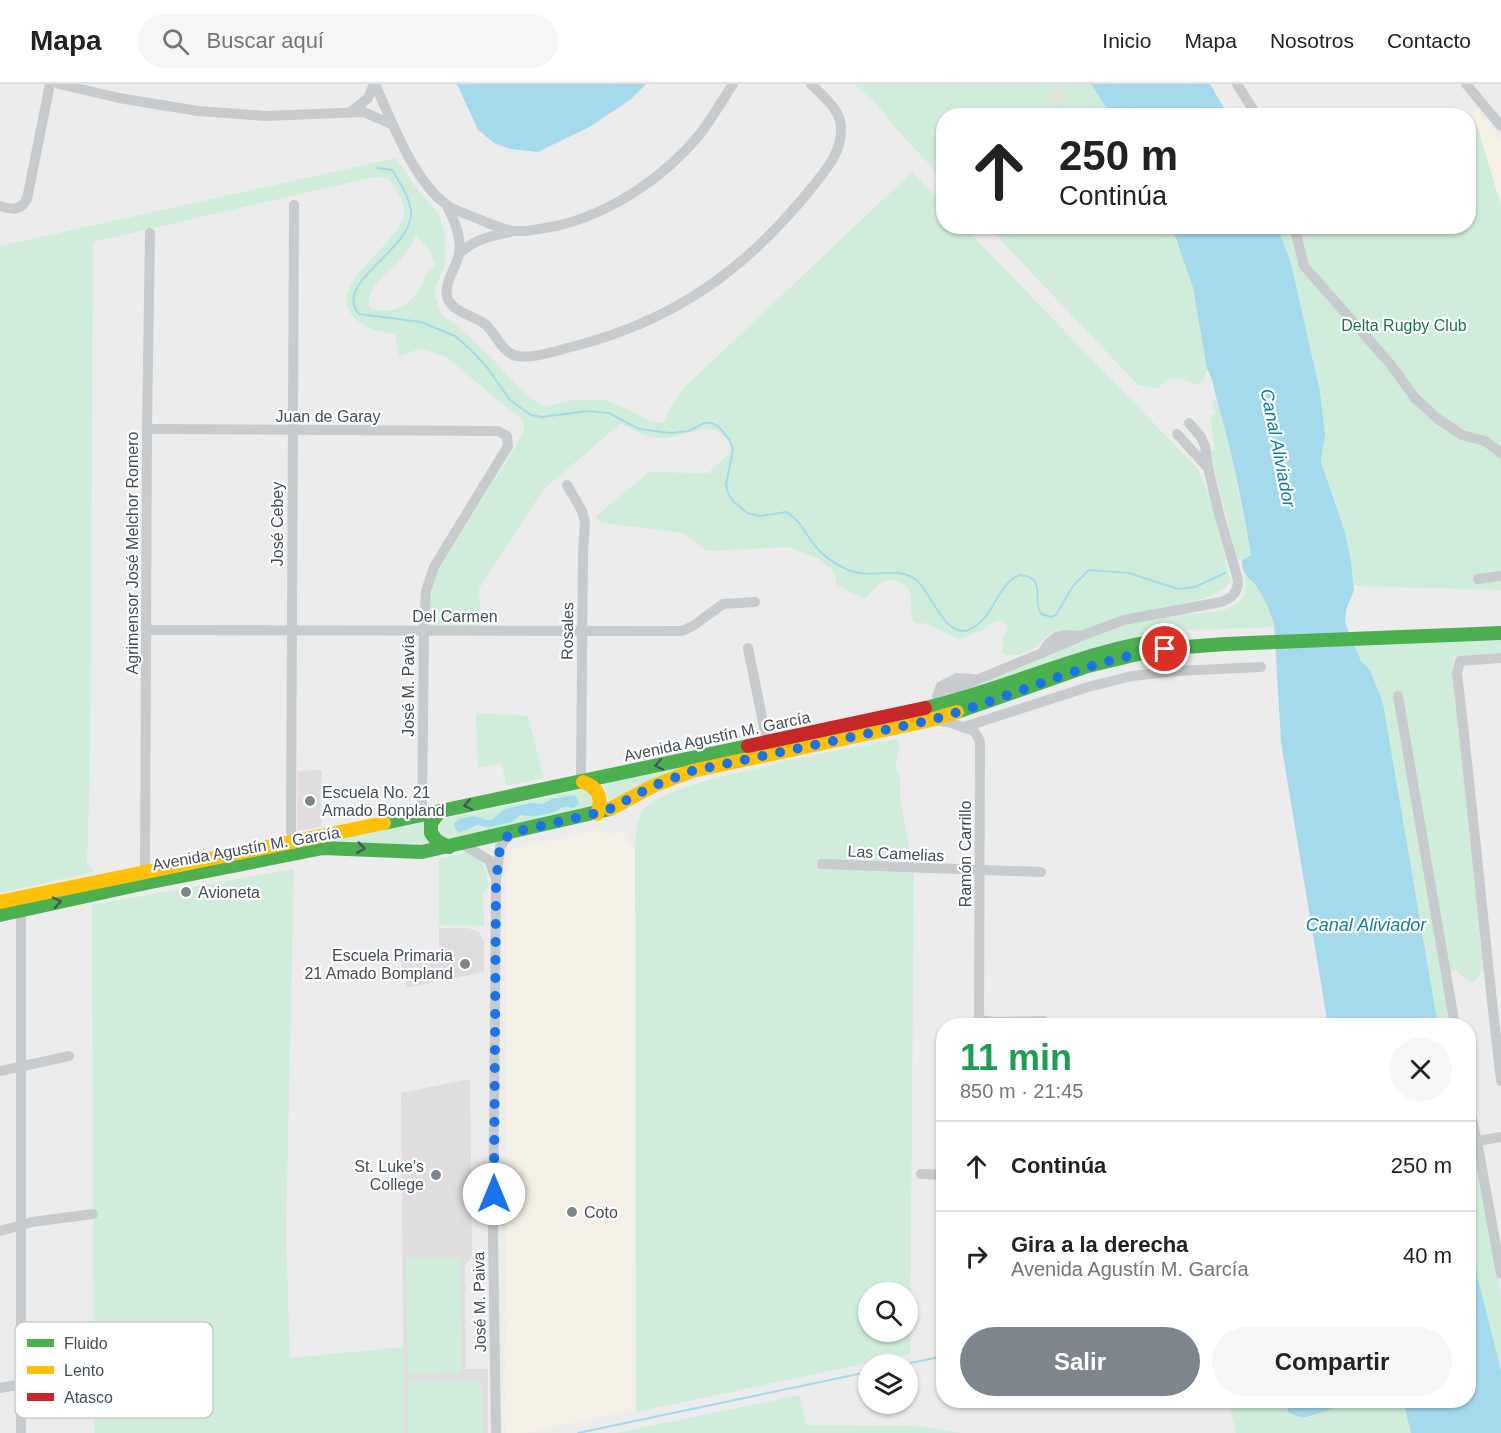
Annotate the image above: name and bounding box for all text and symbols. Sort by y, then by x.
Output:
search box [138,14,558,68]
text: Mapa [30,25,102,56]
icon: search [159,25,192,58]
text: Buscar aquí [207,28,324,53]
text: Inicio [1102,29,1151,52]
text: Mapa [1184,29,1237,52]
text: Nosotros [1270,29,1354,52]
text: Contacto [1387,29,1471,52]
icon: ahead [960,132,1038,210]
text: 250 m [1059,132,1178,179]
text: Continúa [1059,181,1167,211]
park label: Delta Rugby Club [1341,317,1467,334]
water label: Canal Aliviador [1257,387,1299,510]
street label: Juan de Garay [276,408,380,425]
street label: Agrimensor José Melchor Romero [124,432,141,674]
street label: José Cebey [269,482,286,566]
street label: Rosales [558,602,577,660]
street label: Del Carmen [412,608,498,625]
pin [1139,623,1190,674]
icon: arrive [1148,632,1181,665]
street label: José M. Pavía [400,635,417,737]
street label: Avenida Agustín M. García [622,708,812,765]
one-way arrow [654,758,664,771]
place label: Escuela No. 21 Amado Bonpland [322,784,445,819]
marker: Escuela No. 21 Amado Bonpland [303,794,317,808]
one-way arrow [463,798,473,811]
street label: Ramón Carrillo [957,801,974,907]
street label: Avenida Agustín M. García [151,824,341,873]
one-way arrow [357,841,366,854]
street label: Las Camelias [847,842,945,865]
place label: Avioneta [198,884,260,901]
marker: Avioneta [179,885,193,899]
one-way arrow [52,897,62,910]
water label: Canal Aliviador [1306,915,1427,935]
place label: Escuela Primaria 21 Amado Bompland [304,947,453,982]
marker: Escuela Primaria 21 Amado Bompland [458,957,472,971]
text: 11 min [960,1037,1072,1078]
button: close [1389,1038,1452,1101]
text: 850 m · 21:45 [960,1080,1083,1102]
icon: ahead [960,1150,993,1183]
text: Continúa [1011,1153,1106,1178]
text: 250 m [1391,1153,1452,1178]
place label: St. Luke's College [354,1158,424,1193]
position arrow [462,1162,526,1226]
marker: St. Luke's College [429,1168,443,1182]
place label: Coto [584,1204,618,1221]
marker: Coto [565,1205,579,1219]
text: Gira a la derecha [1011,1232,1188,1257]
icon: right [960,1240,993,1273]
text: 40 m [1403,1243,1452,1268]
street label: José M. Paiva [470,1252,489,1352]
text: Avenida Agustín M. García [1011,1258,1249,1280]
map controls [858,1282,918,1414]
button: search [858,1282,918,1342]
legend [15,1322,213,1418]
button: Salir [960,1327,1200,1396]
button: Compartir [1212,1327,1452,1396]
text: Fluido [64,1335,108,1352]
button: layers [858,1354,918,1414]
text: Lento [64,1362,104,1379]
text: Atasco [64,1389,113,1406]

